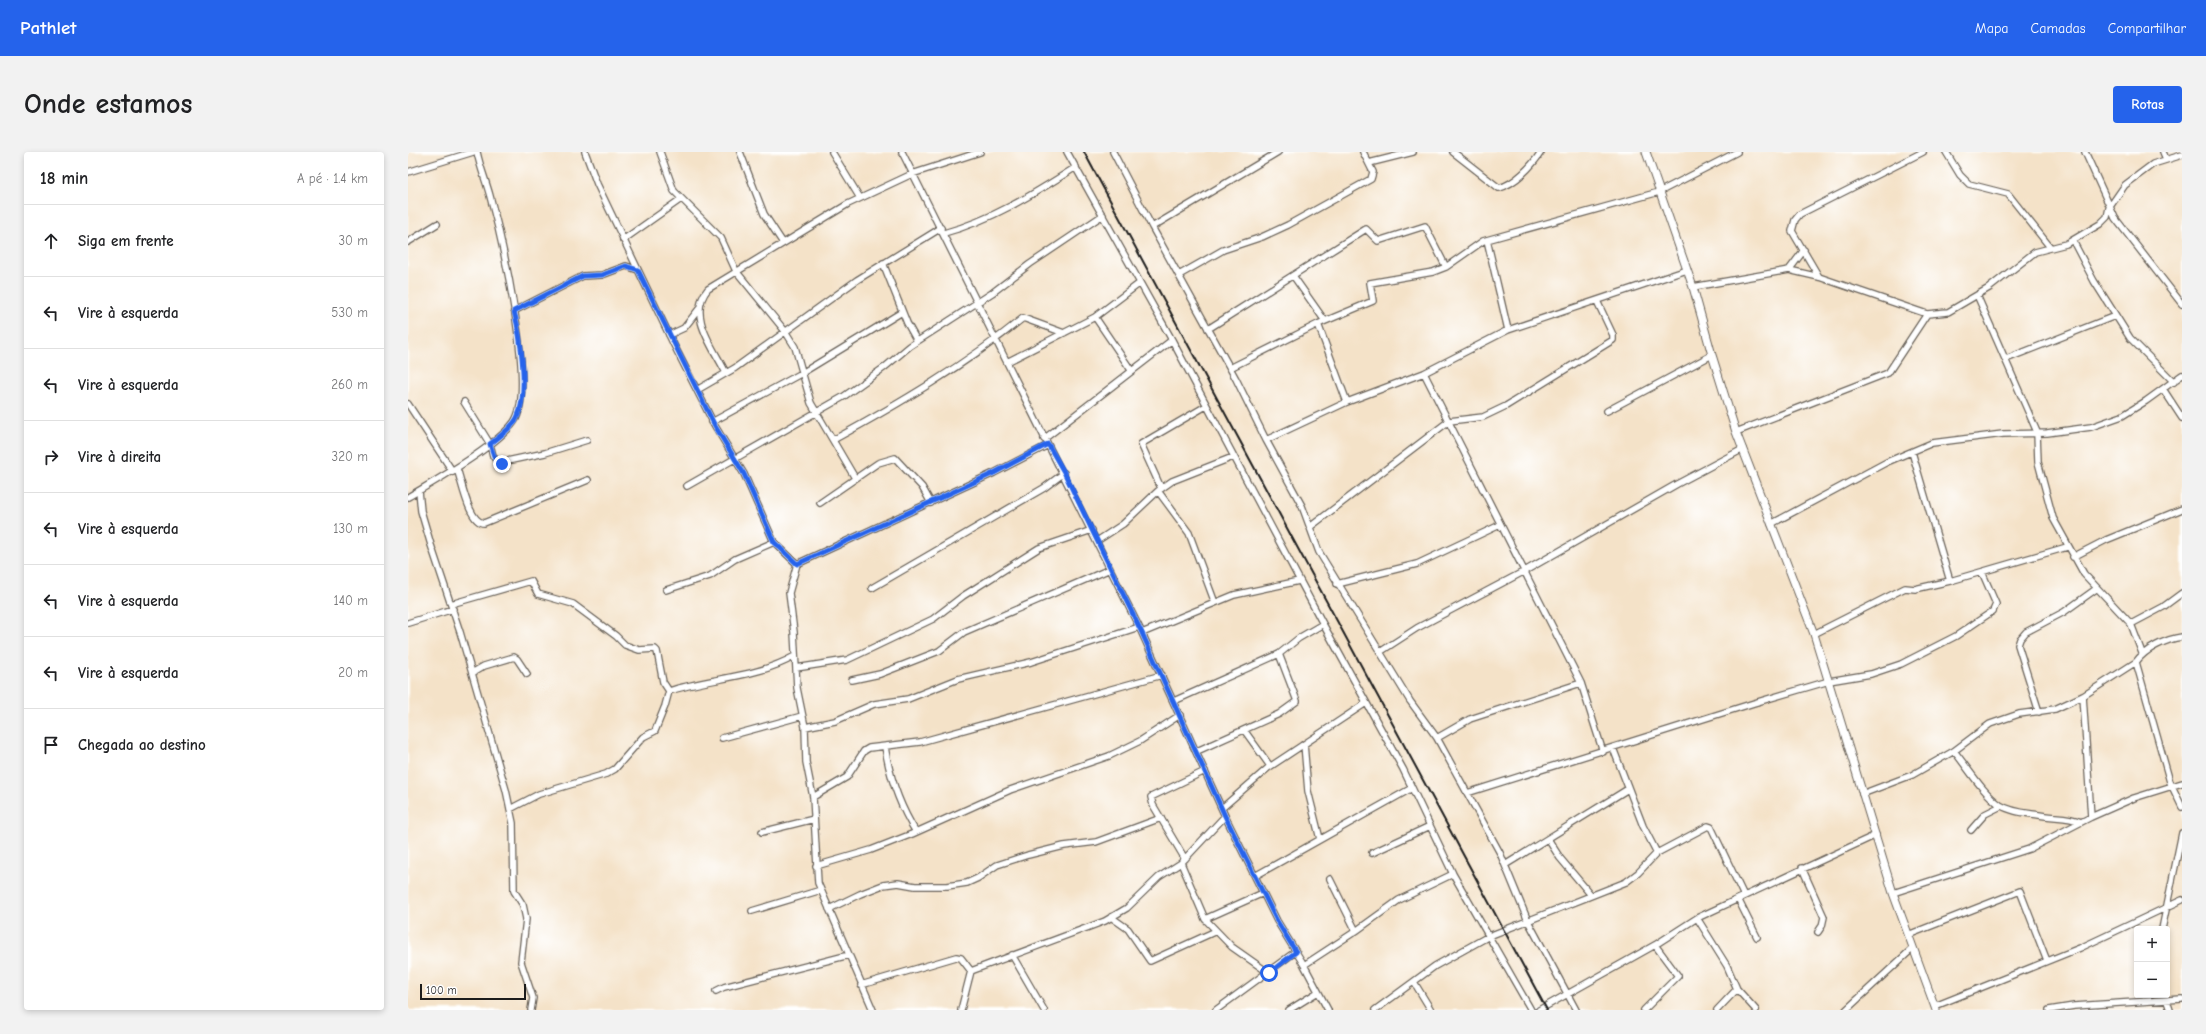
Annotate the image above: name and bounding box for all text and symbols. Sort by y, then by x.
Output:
text: Pathlet [20,17,76,39]
text: Mapa [1975,20,2009,37]
text: Camadas [2031,20,2086,37]
text: Compartilhar [2108,20,2186,37]
button: Rotas [2113,86,2182,123]
text: Onde estamos [24,88,192,120]
text: 18 min [40,169,88,188]
text: A pé · 1.4 km [297,171,368,186]
icon: ahead [40,230,62,252]
text: Siga em frente [78,232,174,250]
text: 30 m [338,233,368,248]
icon: left [40,302,62,324]
text: Vire à esquerda [78,304,179,322]
text: 530 m [331,305,368,320]
icon: left [40,374,62,396]
text: Vire à esquerda [78,376,179,394]
text: 260 m [331,377,368,392]
icon: right [40,446,62,468]
text: Vire à direita [78,448,161,466]
text: 320 m [332,449,368,464]
route end [493,455,511,473]
icon: left [40,518,62,540]
text: Vire à esquerda [78,520,179,538]
text: 130 m [333,521,368,536]
icon: left [40,590,62,612]
text: Vire à esquerda [78,592,179,610]
text: 140 m [334,593,368,608]
icon: left [40,662,62,684]
text: Vire à esquerda [78,664,179,682]
text: 20 m [338,665,368,680]
icon: arrive [40,734,62,756]
text: Chegada ao destino [78,736,206,754]
map controls [2134,926,2170,998]
button: + [2134,926,2170,962]
button: − [2134,962,2170,998]
route start [1260,964,1278,982]
scale bar [420,982,526,1001]
text: 100 m [426,984,457,997]

